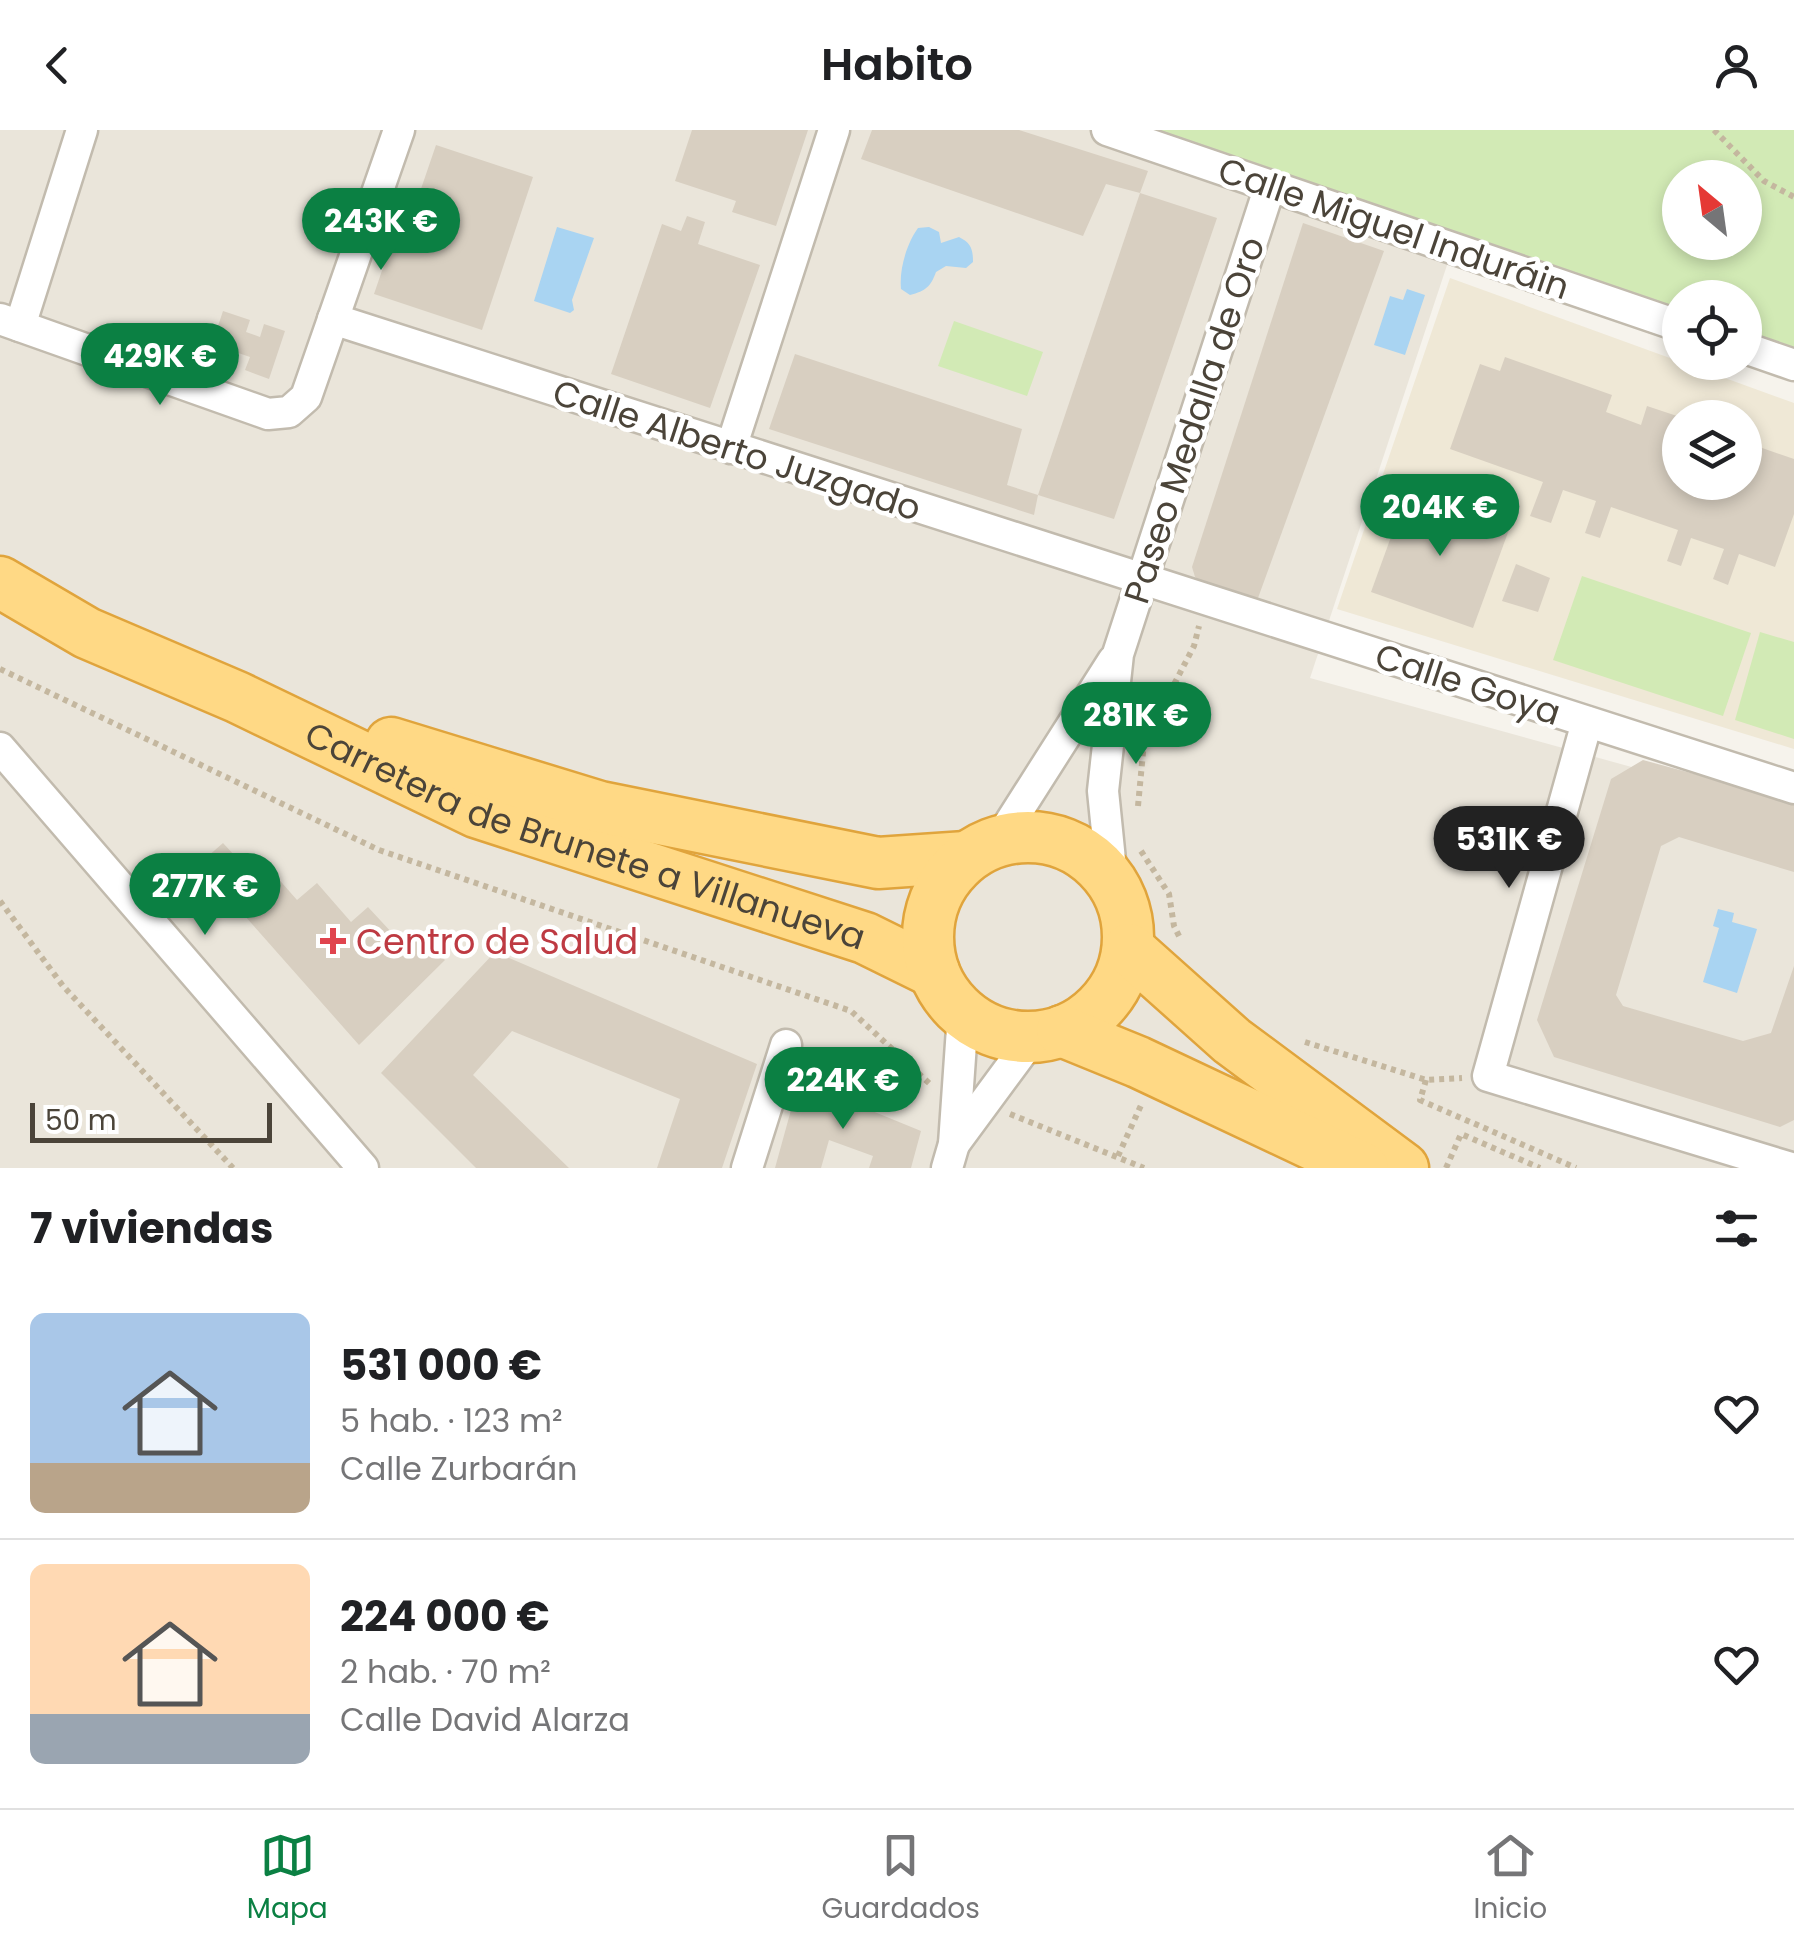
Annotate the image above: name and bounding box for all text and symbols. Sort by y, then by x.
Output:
text: Habito [821,33,973,96]
icon: back [30,38,85,93]
icon: person [1709,38,1764,93]
street label: Calle Miguel Induráin [1212,145,1576,311]
north arrow [1662,160,1762,260]
map controls [1662,160,1762,500]
pin: 243K € [300,188,462,273]
text: 243K € [324,198,438,243]
street label: Paseo Medalla de Oro [1112,230,1276,610]
button: locate [1662,280,1762,380]
pin: 429K € [79,323,241,408]
text: 429K € [103,333,217,378]
street label: Calle Alberto Juzgado [547,367,927,533]
button: layers [1662,400,1762,500]
pin: 204K € [1359,474,1521,559]
text: 204K € [1382,484,1498,529]
street label: Calle Goya [1369,631,1567,737]
pin: 281K € [1055,682,1217,767]
text: 281K € [1083,692,1189,737]
street label: Carretera de Brunete a Villanueva [297,709,872,961]
pin: 531K € [1428,806,1590,891]
text: 531K € [1456,816,1562,861]
pin: 277K € [124,853,286,938]
text: 277K € [151,863,259,908]
place label: Centro de Salud [356,917,638,966]
marker: Centro de Salud [320,928,346,954]
pin: 224K € [762,1047,924,1132]
text: 224K € [787,1057,899,1102]
scale bar [30,1098,272,1143]
text: 50 m [45,1101,116,1140]
text: 7 viviendas [30,1199,273,1258]
icon: filters [1709,1201,1764,1256]
text: 531 000 € [340,1336,542,1395]
icon: home [110,1353,230,1473]
icon: heart [1709,1386,1764,1441]
text: 5 hab. · 123 m² [340,1398,563,1443]
text: Calle Zurbarán [340,1446,578,1491]
text: 224 000 € [340,1587,550,1646]
icon: home [110,1604,230,1724]
icon: heart [1709,1637,1764,1692]
text: 2 hab. · 70 m² [340,1649,551,1694]
text: Calle David Alarza [340,1697,630,1742]
tab: Mapa [247,1828,328,1930]
tab: Guardados [821,1828,980,1930]
tab: Inicio [1474,1828,1547,1930]

